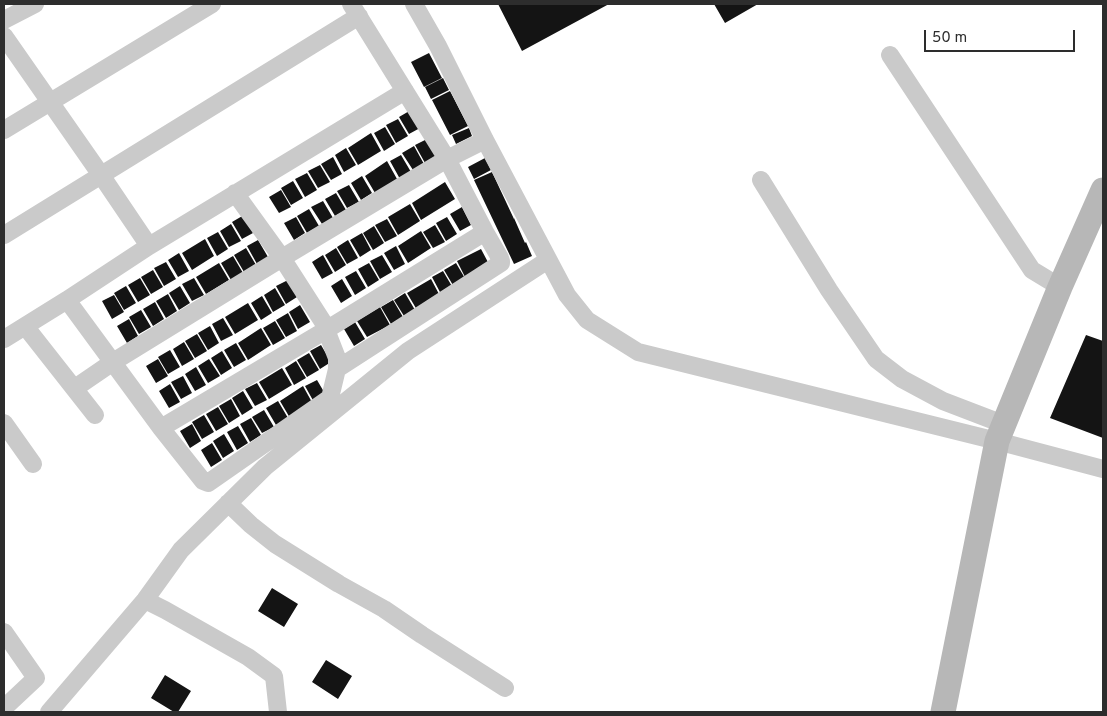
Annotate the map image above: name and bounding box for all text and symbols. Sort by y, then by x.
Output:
scale bar [927,20,1078,52]
text: 50 m [932,29,967,48]

